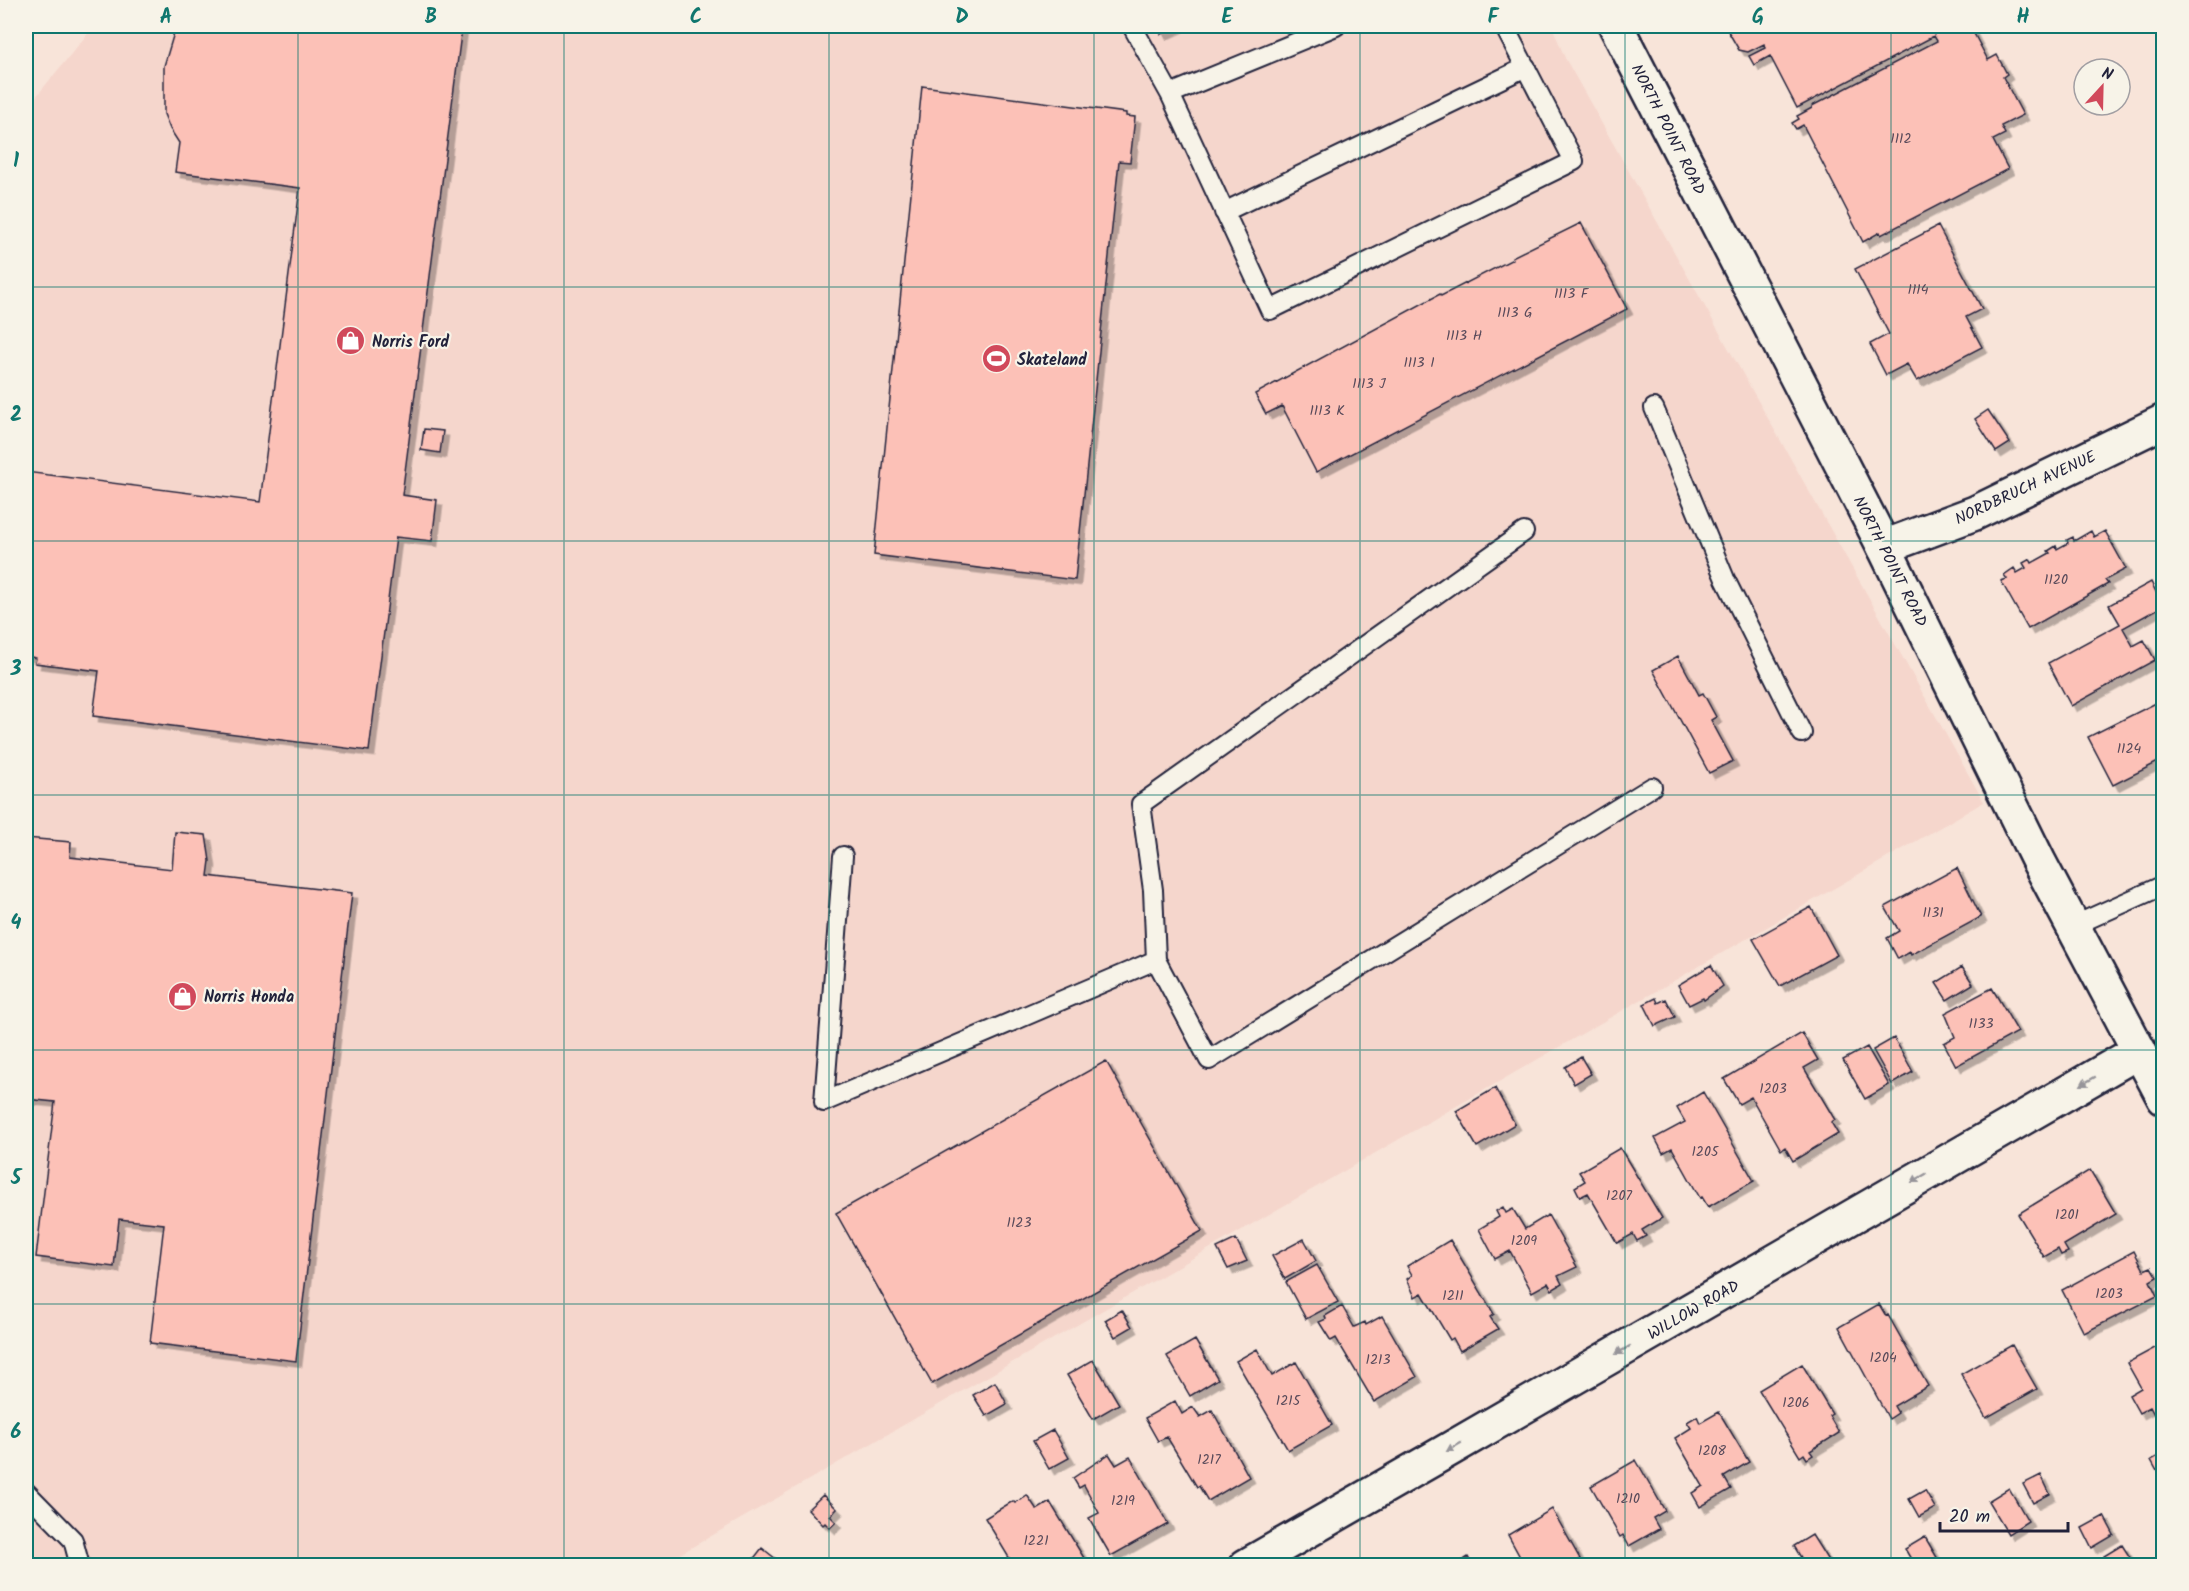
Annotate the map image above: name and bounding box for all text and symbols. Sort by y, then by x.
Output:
text: A [160,2,172,34]
text: B [425,2,437,34]
text: C [690,2,702,34]
text: D [955,2,969,34]
text: E [1221,2,1233,34]
text: F [1488,2,1500,34]
text: G [1752,2,1764,34]
text: H [2016,2,2030,34]
north arrow [2072,57,2132,117]
street label: NORTH POINT ROAD [1624,60,1712,200]
text: N [2098,61,2116,88]
house number: 1112 [1890,128,1912,150]
text: 1 [13,146,19,178]
house number: 1114 [1908,279,1929,301]
house number: 1113 F [1554,283,1590,305]
house number: 1113 G [1497,302,1533,324]
shop icon: Norris Ford [335,325,367,357]
house number: 1113 H [1446,325,1482,347]
place label: Norris Ford [372,330,450,355]
sports icon: Skateland [980,343,1012,375]
place label: Skateland [1017,348,1087,373]
house number: 1113 I [1403,352,1435,374]
house number: 1113 J [1352,373,1386,395]
text: 2 [10,400,22,432]
house number: 1113 K [1309,400,1345,422]
street label: NORDBRUCH AVENUE [1951,444,2101,532]
street label: NORTH POINT ROAD [1846,492,1934,632]
house number: 1120 [2044,569,2068,591]
text: 3 [10,654,22,686]
house number: 1124 [2117,738,2142,760]
house number: 1131 [1922,902,1944,924]
text: 4 [11,908,22,940]
shop icon: Norris Honda [167,980,199,1012]
place label: Norris Honda [204,985,294,1010]
house number: 1133 [1969,1013,1993,1035]
one-way arrow [2079,1076,2096,1086]
house number: 1203 [1759,1078,1787,1100]
house number: 1205 [1691,1141,1720,1163]
text: 5 [10,1163,23,1195]
one-way arrow [1911,1173,1927,1184]
house number: 1207 [1606,1185,1633,1207]
house number: 1201 [2055,1204,2079,1226]
house number: 1123 [1007,1212,1031,1234]
house number: 1209 [1511,1230,1537,1252]
street label: WILLOW ROAD [1643,1274,1745,1347]
house number: 1203 [2095,1283,2123,1305]
house number: 1211 [1442,1285,1464,1307]
one-way arrow [1615,1344,1631,1355]
house number: 1204 [1869,1347,1897,1369]
house number: 1213 [1366,1349,1390,1371]
house number: 1215 [1276,1390,1302,1412]
house number: 1206 [1782,1392,1810,1414]
text: 6 [11,1417,22,1449]
house number: 1208 [1698,1440,1727,1462]
one-way arrow [1446,1442,1462,1453]
house number: 1217 [1197,1449,1221,1471]
house number: 1210 [1616,1488,1640,1510]
house number: 1219 [1111,1490,1135,1512]
scale bar [1940,1495,2068,1533]
text: 20 m [1949,1503,1990,1532]
house number: 1221 [1023,1530,1049,1552]

